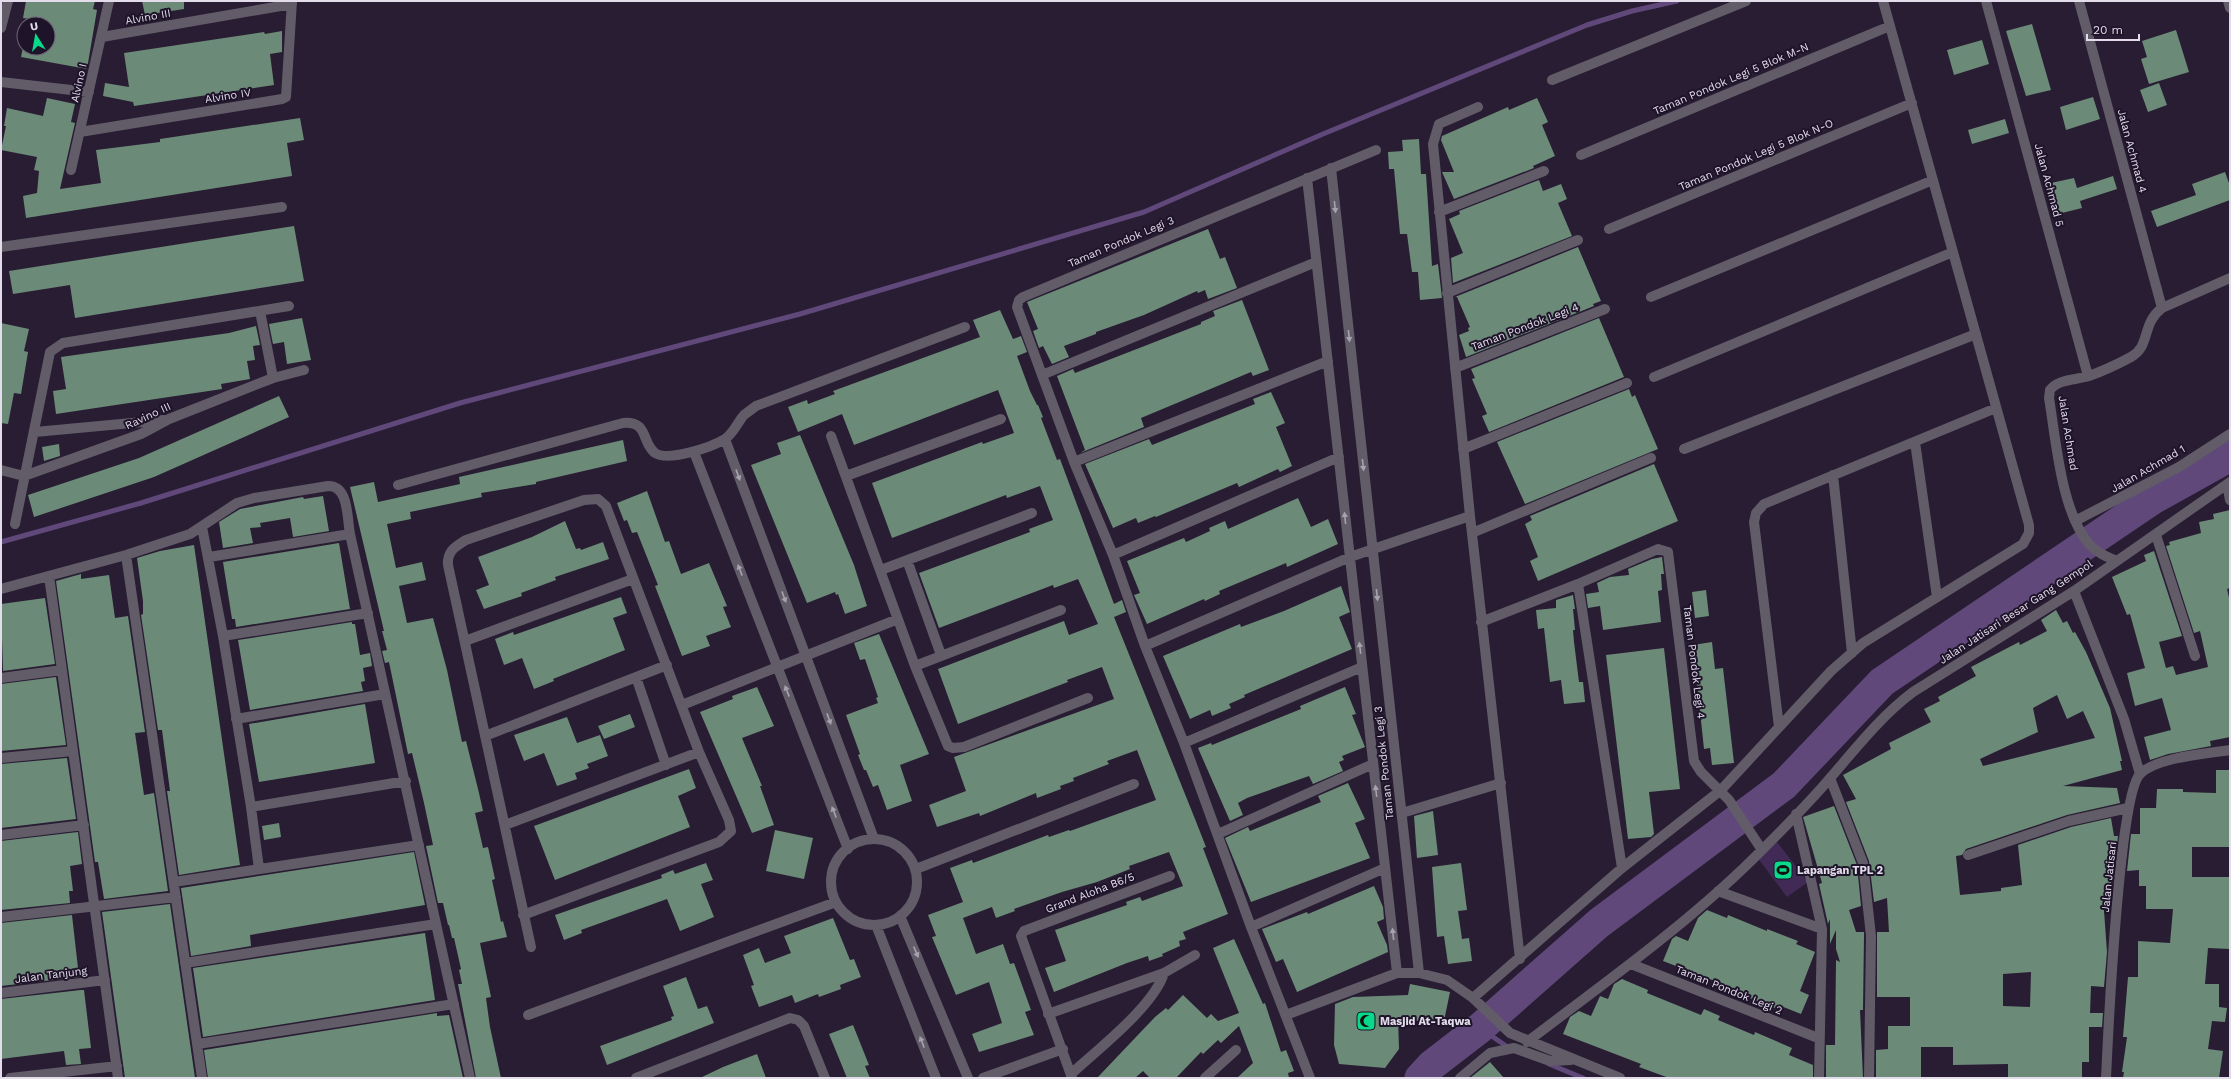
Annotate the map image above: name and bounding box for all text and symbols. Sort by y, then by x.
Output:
street label: Alvino III [124,7,172,27]
north arrow [16,16,56,56]
scale bar [2087,16,2139,42]
text: U [29,20,39,34]
text: 20 m [2093,23,2123,37]
street label: Taman Pondok Legi 5 Blok M-N [1651,40,1811,118]
street label: Alvino I [68,62,90,104]
street label: Alvino IV [204,86,252,106]
street label: Jalan Achmad 4 [2115,108,2150,195]
street label: Taman Pondok Legi 5 Blok N-O [1677,116,1835,194]
street label: Jalan Achmad 5 [2032,142,2066,228]
one-way arrow [1332,201,1338,213]
street label: Taman Pondok Legi 3 [1066,214,1176,270]
street label: Taman Pondok Legi 4 [1469,300,1581,354]
one-way arrow [1346,330,1352,342]
street label: Jalan Achmad [2056,395,2080,471]
street label: Ravino III [123,400,173,432]
street label: Jalan Achmad 1 [2109,442,2187,496]
one-way arrow [1360,459,1367,471]
one-way arrow [736,470,742,482]
one-way arrow [1342,512,1349,525]
street label: Jalan Jatisari Besar Gang Gempol [1937,557,2096,667]
one-way arrow [736,563,742,575]
one-way arrow [1374,589,1381,601]
one-way arrow [781,591,787,603]
street label: Taman Pondok Legi 4 [1681,604,1707,720]
one-way arrow [1357,642,1363,654]
one-way arrow [783,685,789,697]
street label: Taman Pondok Legi 3 [1372,706,1396,820]
one-way arrow [827,713,833,725]
one-way arrow [1373,785,1380,797]
one-way arrow [830,806,836,818]
street label: Jalan Jatisari [2099,841,2119,913]
sports icon: Lapangan TPL 2 [1772,859,1794,881]
place label: Lapangan TPL 2 [1797,864,1883,877]
street label: Grand Aloha B6/5 [1044,870,1136,916]
one-way arrow [1389,928,1396,940]
one-way arrow [913,947,919,959]
street label: Taman Pondok Legi 2 [1674,963,1784,1017]
street label: Jalan Tanjung [14,964,88,986]
mosque icon: Masjid At-Taqwa [1355,1010,1377,1032]
place label: Masjid At-Taqwa [1380,1015,1471,1028]
one-way arrow [918,1035,924,1047]

